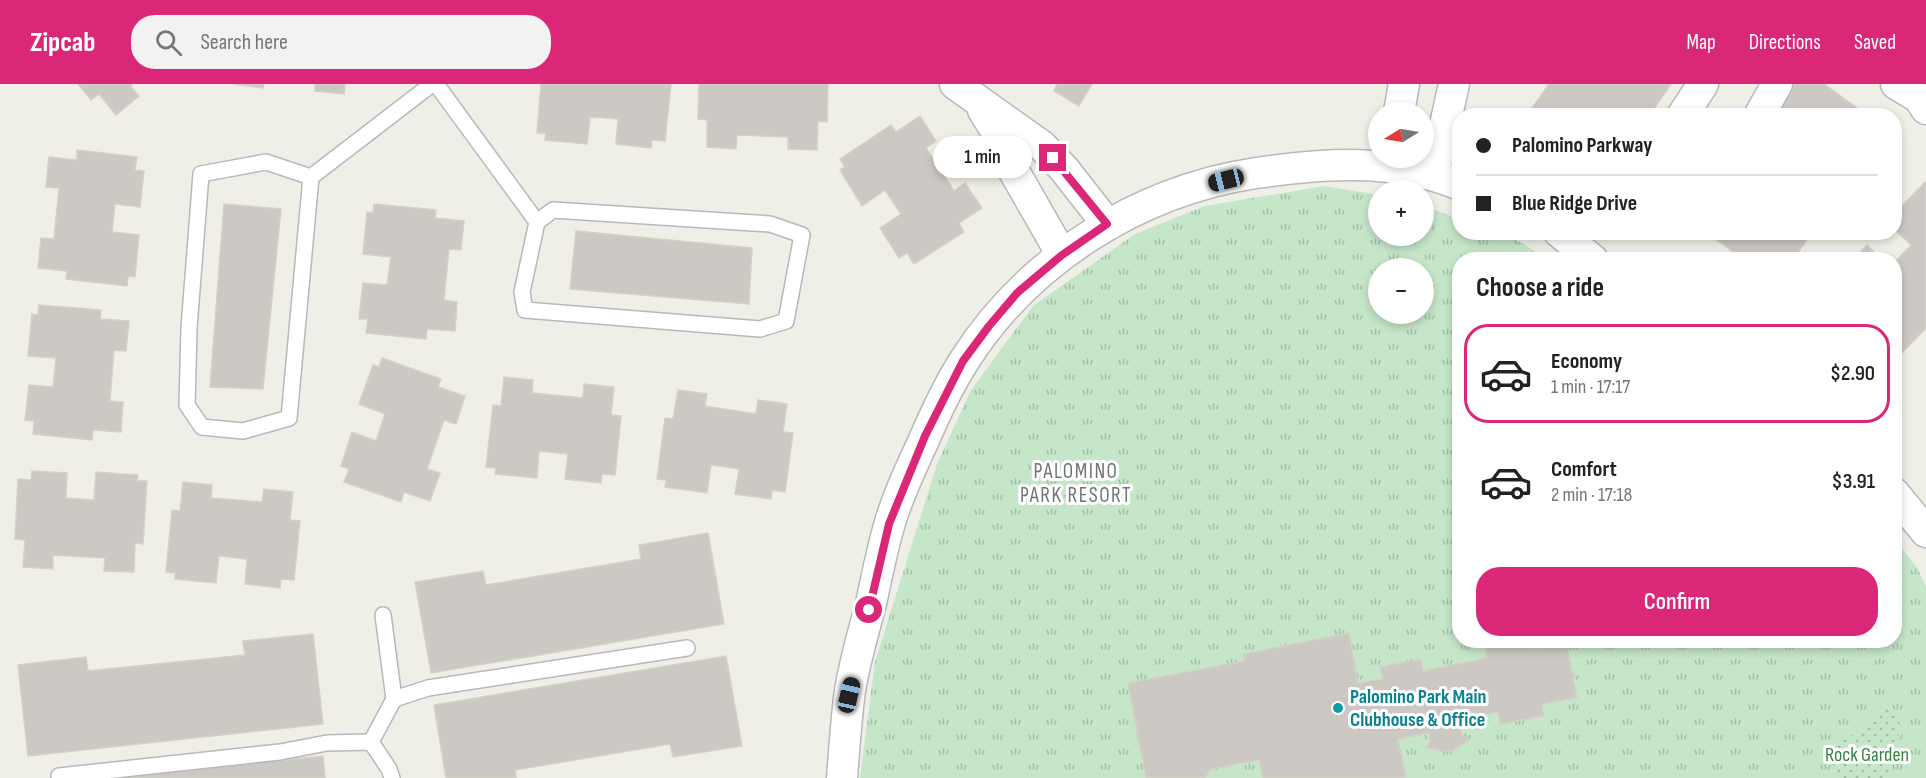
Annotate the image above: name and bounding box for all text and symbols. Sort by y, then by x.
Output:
search box [131,15,551,69]
text: Zipcab [30,26,95,59]
icon: search [152,26,185,59]
text: Search here [200,29,288,56]
text: Map [1686,30,1716,55]
text: Directions [1749,30,1821,55]
text: Saved [1854,30,1896,55]
north arrow [1368,102,1434,168]
map controls [1368,102,1434,324]
text: Palomino Parkway [1512,132,1653,159]
callout: 1 min [933,137,1032,179]
route end [1039,144,1066,171]
text: 1 min [964,145,1001,169]
car [1206,167,1246,193]
button: + [1368,180,1434,246]
text: Blue Ridge Drive [1512,190,1637,217]
button: − [1368,258,1434,324]
text: Choose a ride [1476,272,1604,304]
icon: car [1479,347,1533,401]
text: Economy [1551,348,1622,375]
text: $2.90 [1830,360,1875,387]
text: 1 min · 17:17 [1551,375,1630,399]
icon: car [1479,455,1533,509]
text: Comfort [1551,456,1617,483]
district label: PALOMINO PARK RESORT [1020,459,1132,508]
text: $3.91 [1832,468,1875,495]
text: 2 min · 17:18 [1551,483,1632,507]
button: Confirm [1476,567,1878,636]
route start [855,596,882,623]
car [836,675,862,715]
place label: Palomino Park Main Clubhouse & Office [1350,685,1486,732]
marker: Palomino Park Main Clubhouse & Office [1331,701,1345,715]
park label: Rock Garden [1825,743,1909,767]

